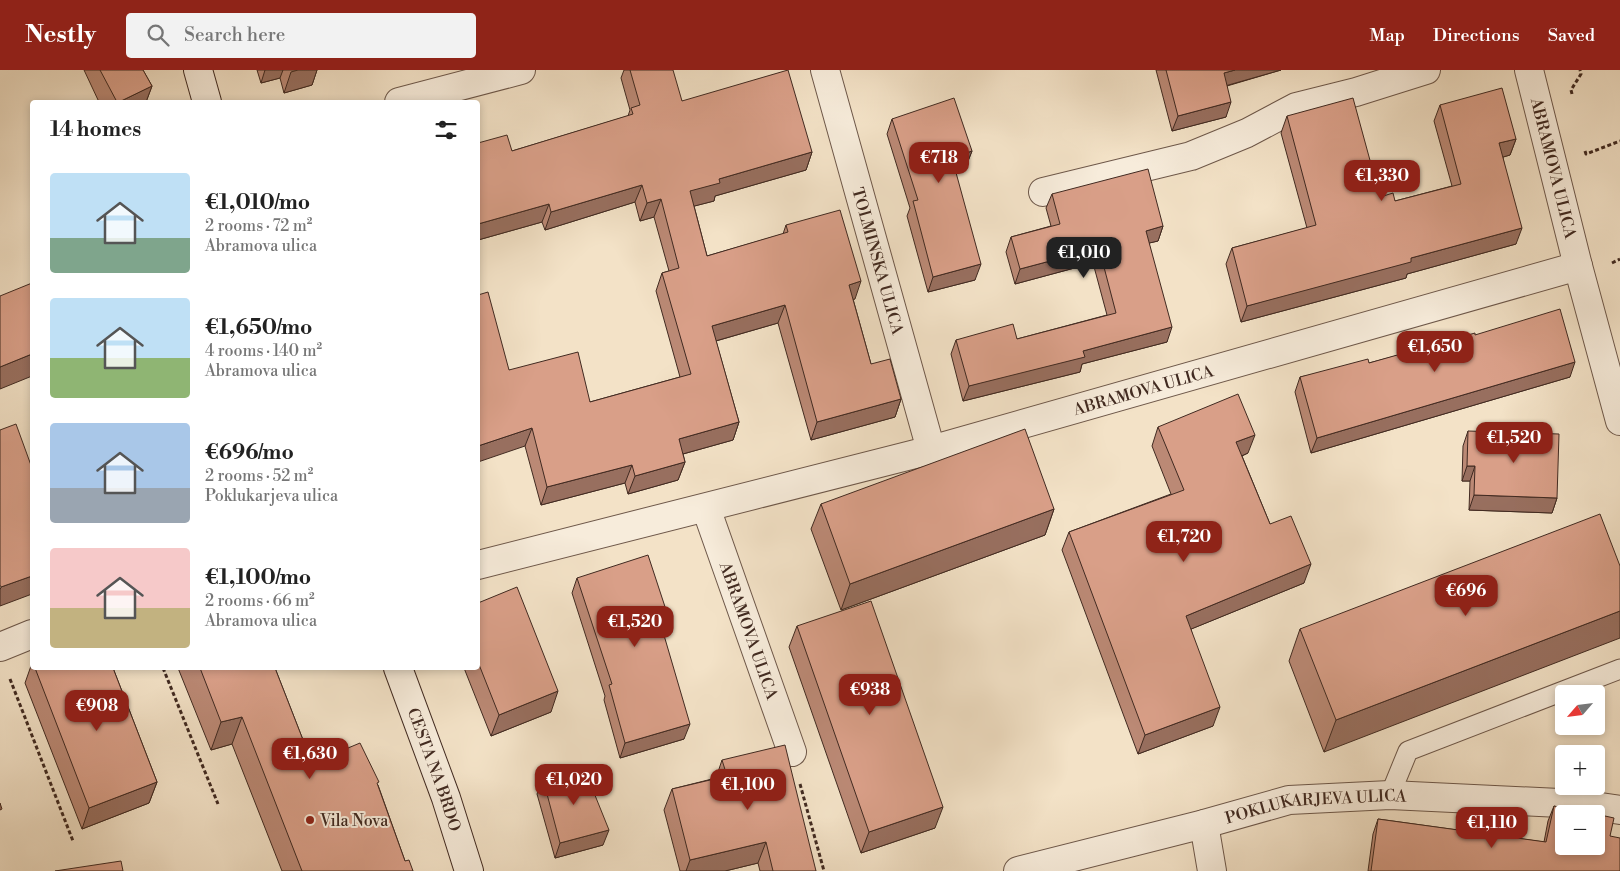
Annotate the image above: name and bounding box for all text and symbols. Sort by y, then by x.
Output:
search box [126,13,476,58]
text: Nestly [25,20,96,50]
icon: search [144,21,172,49]
text: Search here [184,23,285,47]
text: Map [1369,24,1405,47]
text: Directions [1433,24,1520,47]
text: Saved [1548,24,1595,47]
street label: ABRAMOVA ULICA [1526,95,1580,242]
icon: filters [432,116,460,144]
text: 14 homes [50,117,141,143]
pin: €718 [909,142,969,184]
text: €718 [920,148,958,168]
pin: €1,330 [1341,160,1423,202]
text: €1,330 [1355,166,1409,186]
street label: TOLMINSKA ULICA [847,185,908,338]
text: €1,010/mo [205,190,310,216]
icon: home [90,193,150,253]
text: 2 rooms · 72 m² [205,216,312,236]
text: Abramova ulica [205,236,317,256]
pin: €1,010 [1043,236,1125,279]
text: €1,010 [1057,243,1111,263]
text: €1,650/mo [205,315,312,341]
icon: home [90,318,150,378]
pin: €1,650 [1394,330,1476,373]
text: €1,650 [1408,337,1462,357]
text: 4 rooms · 140 m² [205,341,322,361]
text: Abramova ulica [205,361,317,381]
street label: ABRAMOVA ULICA [1070,361,1217,420]
pin: €1,520 [1473,422,1555,464]
text: €1,520 [1487,428,1541,448]
text: €696/mo [205,440,294,466]
icon: home [90,443,150,503]
text: 2 rooms · 52 m² [205,466,313,486]
text: Poklukarjeva ulica [205,486,338,506]
pin: €1,720 [1143,520,1225,563]
text: €1,720 [1157,527,1211,547]
street label: ABRAMOVA ULICA [714,559,782,703]
text: €1,100/mo [205,565,311,591]
icon: home [90,568,150,628]
pin: €696 [1436,574,1496,617]
text: €696 [1446,581,1486,601]
text: 2 rooms · 66 m² [205,591,315,611]
pin: €1,520 [594,606,676,648]
text: Abramova ulica [205,611,317,631]
text: €1,520 [608,612,662,632]
pin: €938 [840,674,900,716]
text: €938 [850,680,890,700]
north arrow [1555,685,1605,735]
map controls [1555,685,1605,855]
pin: €908 [67,690,127,732]
text: €908 [76,696,118,716]
street label: CESTA NA BRDO [403,705,465,834]
pin: €1,630 [269,738,351,780]
text: €1,630 [283,744,337,764]
button: + [1555,745,1605,795]
pin: €1,020 [533,764,615,806]
pin: €1,100 [707,768,789,811]
text: €1,020 [546,770,602,790]
text: €1,100 [721,775,775,795]
street label: POKLUKARJEVA ULICA [1223,786,1408,829]
button: − [1555,805,1605,855]
pin: €1,110 [1451,806,1533,849]
place label: Vila Nova [319,811,389,831]
text: €1,110 [1467,813,1517,833]
marker: Vila Nova [304,814,316,826]

